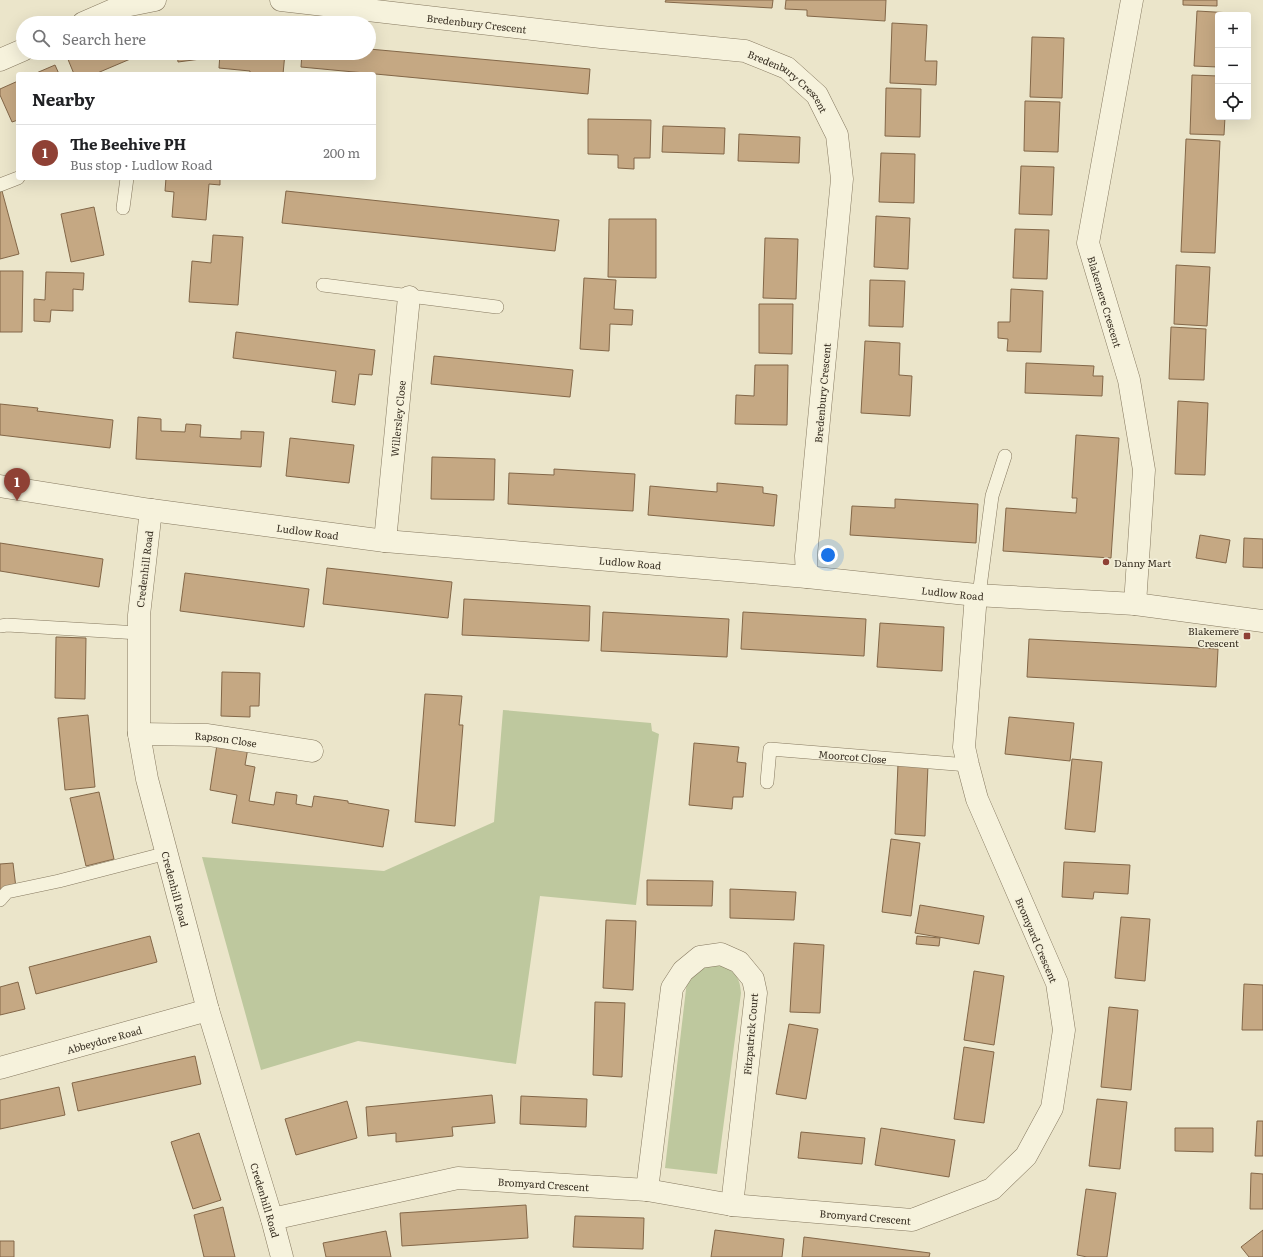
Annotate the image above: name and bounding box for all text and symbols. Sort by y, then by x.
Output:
street label: Bredenbury Crescent [426,9,527,36]
map controls [1215,12,1251,120]
button: + [1215,12,1251,48]
search box [16,16,376,60]
icon: search [30,27,52,49]
text: Search here [62,27,146,50]
street label: Bredenbury Crescent [746,46,832,115]
button: − [1215,48,1251,84]
button: locate [1215,84,1251,120]
text: Nearby [32,86,95,111]
text: The Beehive PH [70,132,186,155]
text: 1 [42,143,48,162]
text: 200 m [323,143,360,162]
text: Bus stop · Ludlow Road [70,155,213,174]
street label: Blakemere Crescent [1085,254,1126,349]
street label: Bredenbury Crescent [810,342,834,444]
street label: Willersley Close [386,380,408,457]
pin: 1 [4,468,30,501]
street label: Ludlow Road [276,519,340,542]
street label: Credenhill Road [132,530,156,608]
your location [818,545,838,565]
street label: Ludlow Road [598,552,662,572]
place label: Danny Mart [1114,555,1171,570]
marker: Danny Mart [1101,557,1111,567]
street label: Ludlow Road [921,582,984,603]
place label: Blakemere Crescent [1188,623,1239,650]
marker: Blakemere Crescent [1242,631,1252,641]
street label: Rapson Close [194,727,258,750]
street label: Moorcot Close [818,745,887,766]
street label: Credenhill Road [159,849,193,928]
street label: Bromyard Crescent [1012,895,1062,985]
street label: Fitzpatrick Court [739,992,761,1076]
street label: Abbeydore Road [65,1021,143,1057]
street label: Credenhill Road [248,1161,284,1239]
street label: Bromyard Crescent [497,1173,589,1194]
street label: Bromyard Crescent [819,1205,912,1227]

